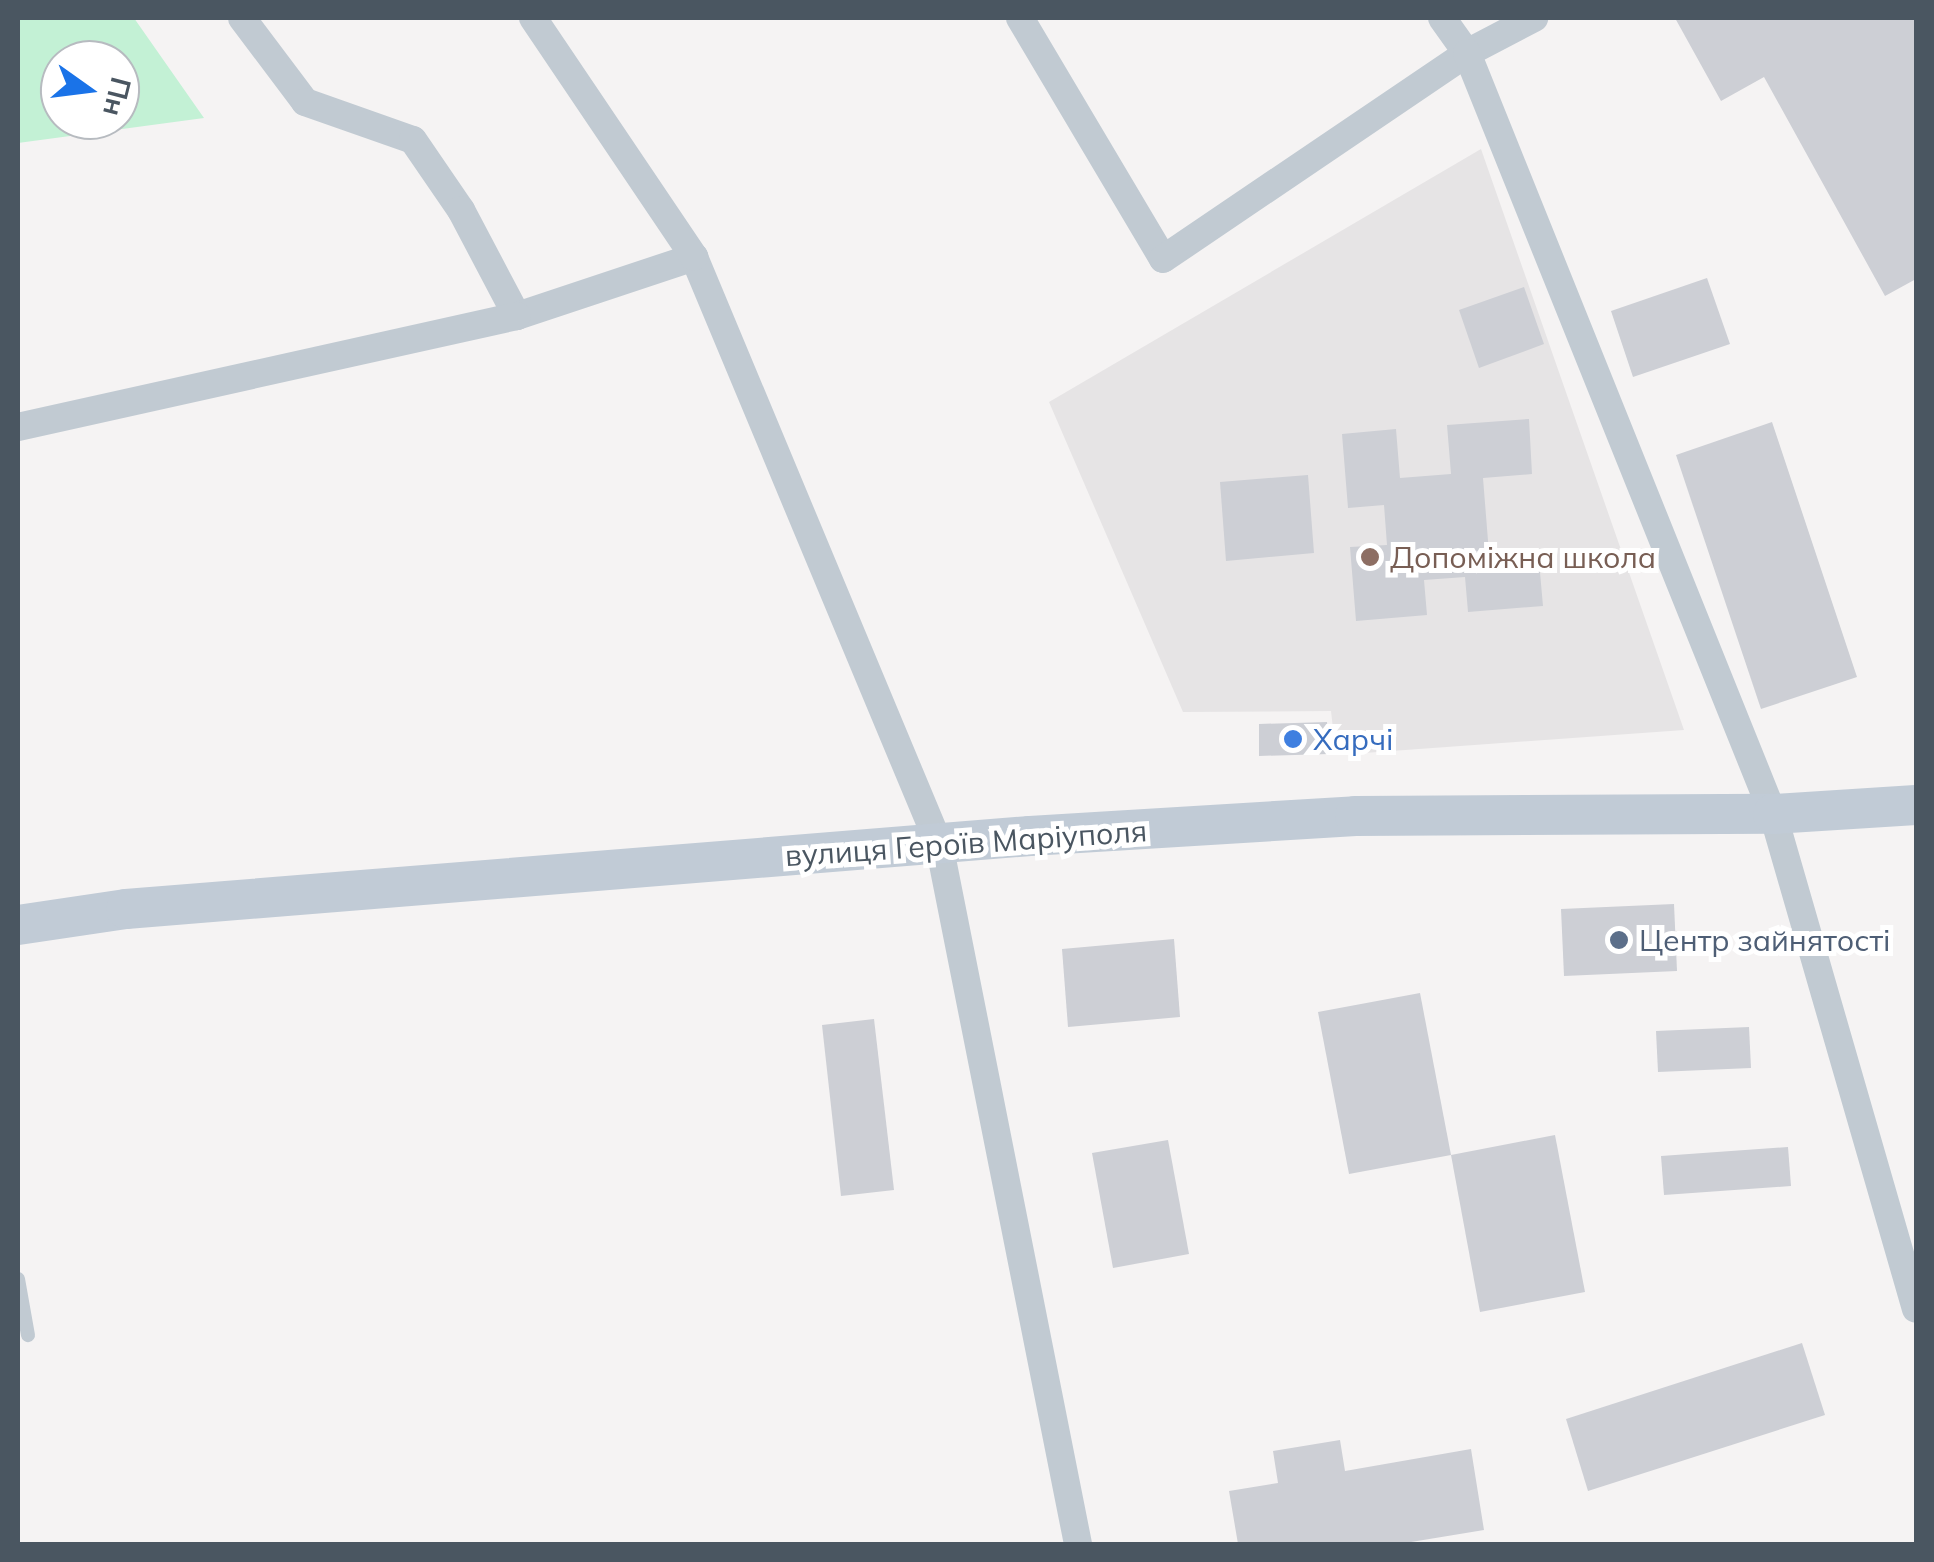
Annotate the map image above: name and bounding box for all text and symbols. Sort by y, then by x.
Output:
north arrow [40,40,140,140]
text: Пн [96,74,139,120]
place label: Допомiжна школа [1390,539,1656,575]
marker: Допомiжна школа [1359,546,1381,568]
place label: Харчі [1313,721,1393,757]
marker: Харчі [1282,728,1304,750]
street label: вулиця Героїв Маріуполя [784,812,1148,874]
place label: Центр зайнятості [1639,922,1891,958]
marker: Центр зайнятості [1608,929,1630,951]

